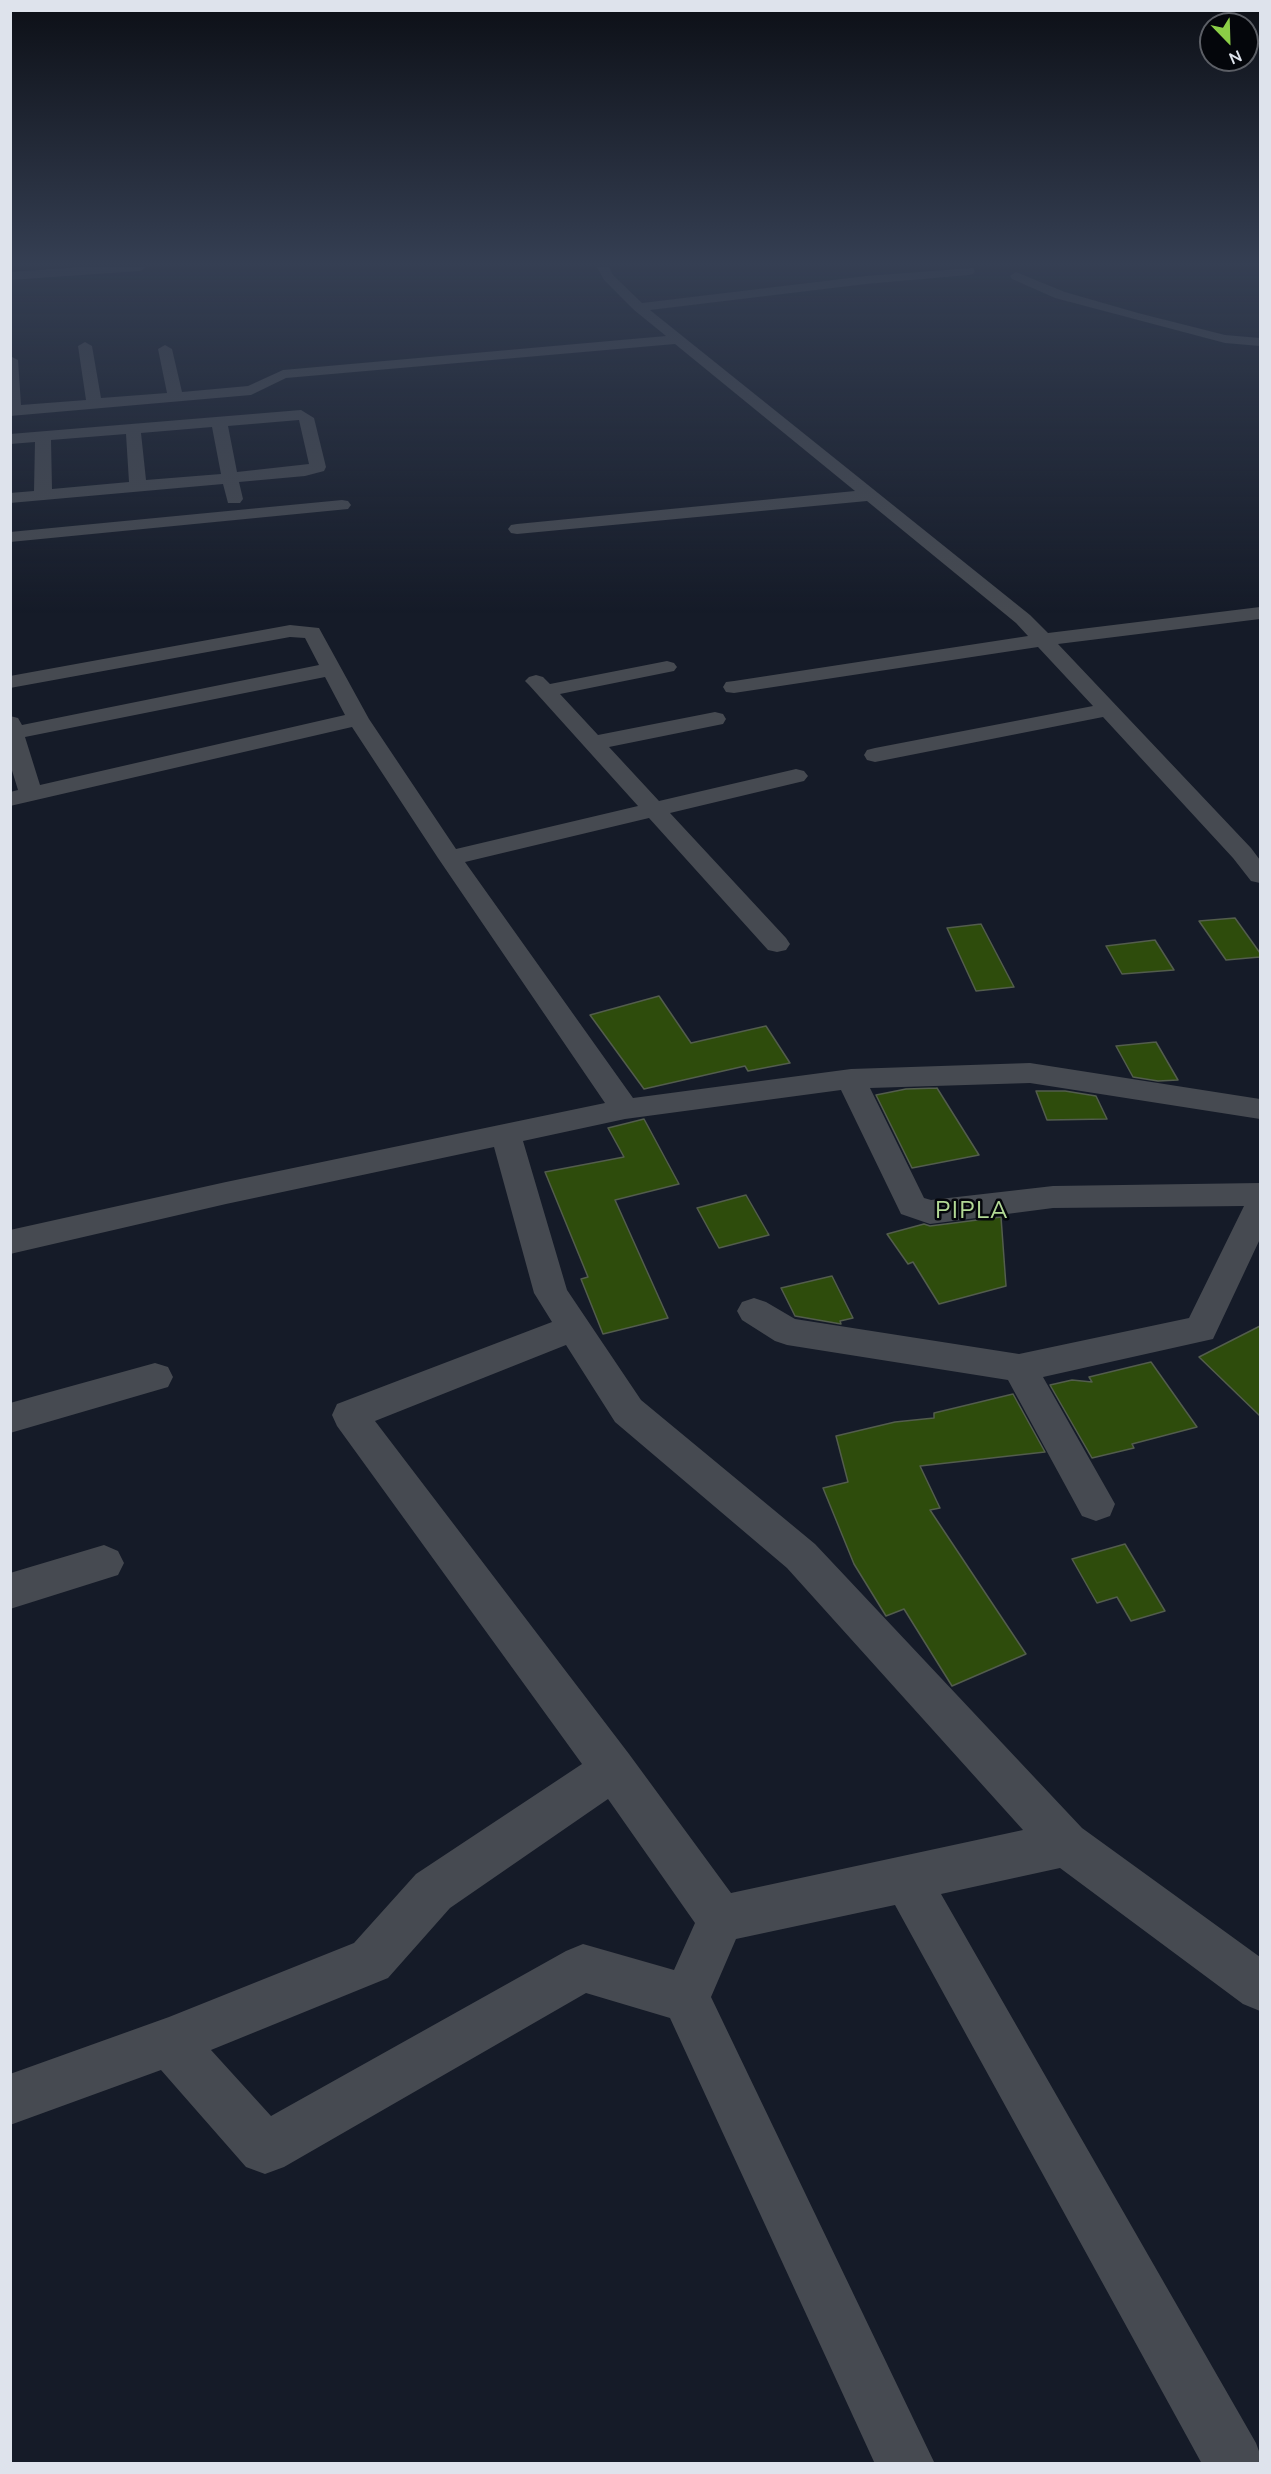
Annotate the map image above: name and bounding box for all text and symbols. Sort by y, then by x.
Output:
north arrow [1199,12,1259,72]
text: N [1225,44,1245,69]
district label: PIPLA [935,1198,1009,1226]

